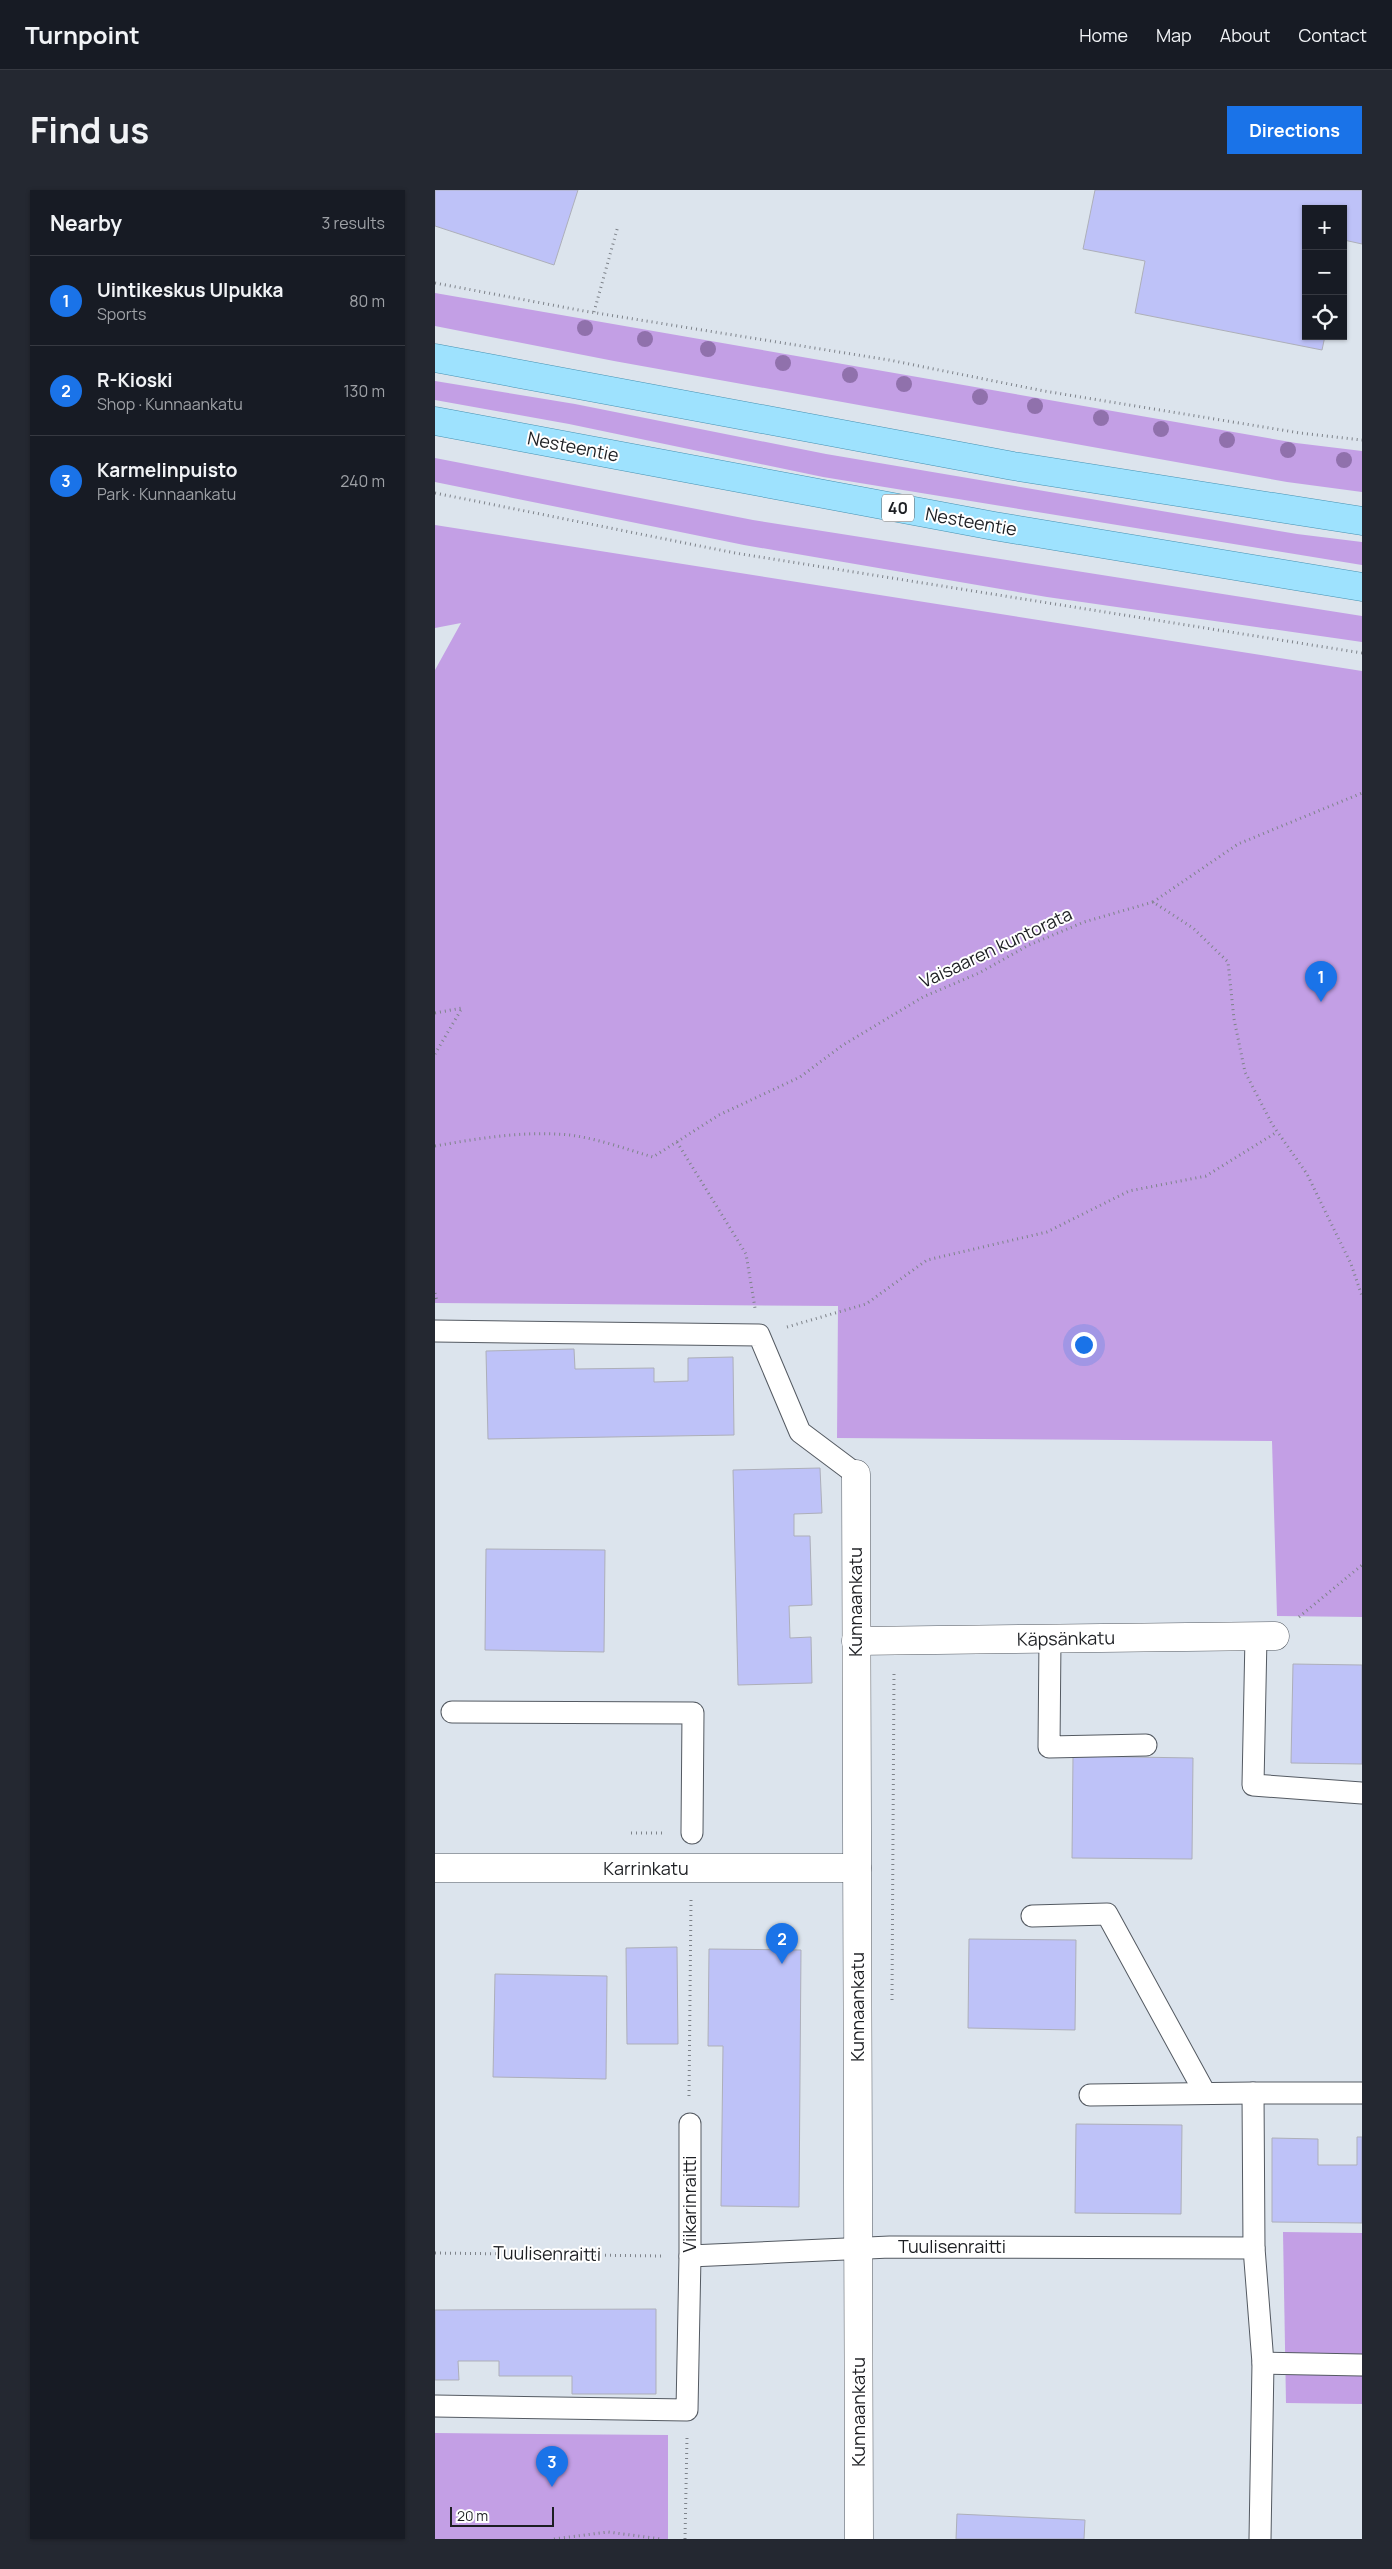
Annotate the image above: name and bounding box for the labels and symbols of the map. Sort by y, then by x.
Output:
street label: Nesteentie [525,425,621,467]
road number: 40 [882,494,914,522]
street label: Nesteentie [924,501,1019,541]
street label: Vaisaaren kuntorata [915,901,1076,993]
pin: 1 [1305,961,1337,1002]
your location [1071,1332,1097,1358]
street label: Kunnaankatu [843,1547,867,1657]
street label: Käpsänkatu [1017,1625,1115,1651]
street label: Karrinkatu [603,1856,689,1880]
pin: 2 [766,1923,798,1964]
street label: Kunnaankatu [845,1952,869,2062]
street label: Viikarinraitti [677,2155,701,2253]
street label: Tuulisenraitti [898,2234,1006,2258]
street label: Tuulisenraitti [493,2240,601,2266]
street label: Kunnaankatu [846,2357,870,2467]
pin: 3 [536,2446,568,2487]
scale bar [450,2504,554,2527]

